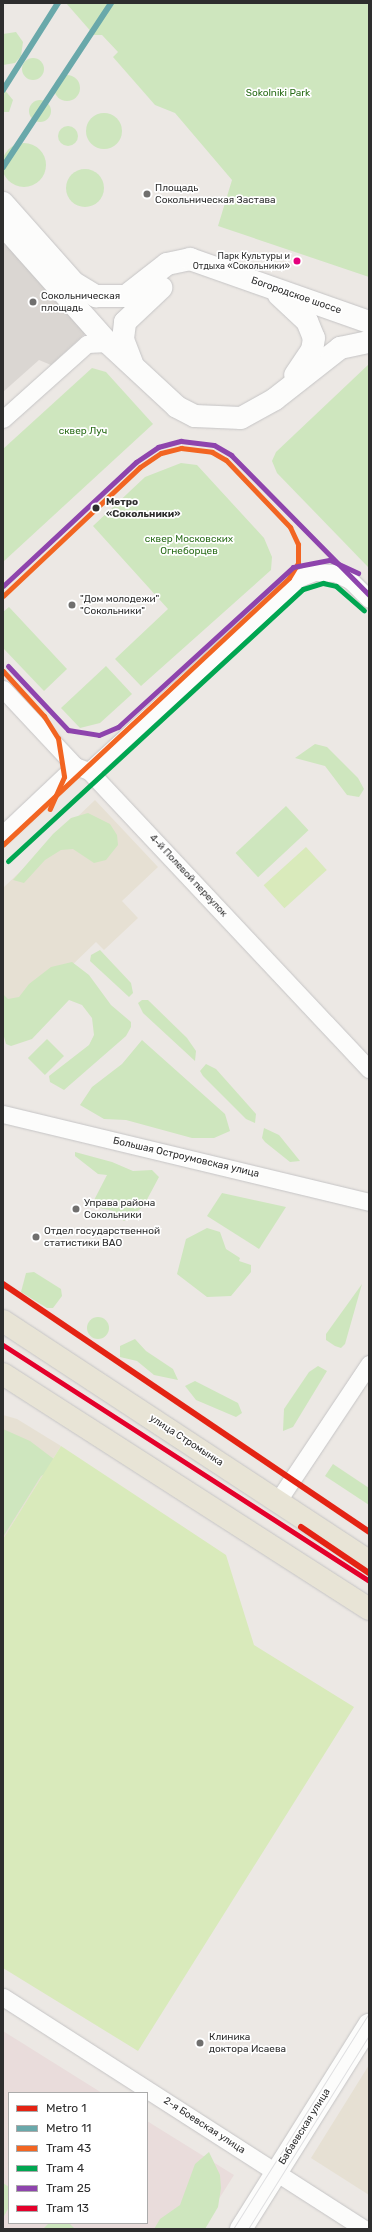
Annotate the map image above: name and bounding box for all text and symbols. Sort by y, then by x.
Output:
park label: Sokolniki Park [246,88,310,100]
place label: Площадь Сокольническая Застава [155,182,276,206]
marker: Площадь Сокольническая Застава [142,189,152,199]
place label: Парк Культуры и Отдыха «Сокольники» [193,251,290,272]
marker: Парк Культуры и Отдыха «Сокольники» [292,256,302,266]
street label: Богородское шоссе [249,275,343,317]
place label: Сокольническая площадь [41,290,120,314]
marker: Сокольническая площадь [28,297,38,307]
park label: сквер Луч [59,426,107,438]
place label: Метро «Сокольники» [106,496,180,520]
marker: Метро «Сокольники» [89,501,103,515]
park label: сквер Московских Огнеборцев [145,533,233,556]
place label: "Дом молодежи" "Сокольники" [80,593,159,616]
marker: "Дом молодежи" "Сокольники" [67,600,77,610]
street label: 4-й Полевой переулок [147,832,229,920]
street label: Большая Остроумовская улица [112,1135,260,1181]
place label: Управа района Сокольники [84,1197,155,1220]
marker: Управа района Сокольники [71,1204,81,1214]
place label: Отдел государственной статистики ВАО [44,1225,160,1248]
marker: Отдел государственной статистики ВАО [31,1232,41,1242]
street label: улица Стромынка [147,1413,225,1469]
place label: Клиника доктора Исаева [209,2031,286,2054]
marker: Клиника доктора Исаева [194,2037,206,2049]
street label: Бабаевская улица [277,2087,333,2167]
legend [8,2092,148,2224]
street label: 2-я Боевская улица [161,2095,247,2157]
text: Metro 1 [46,2101,86,2115]
text: Metro 11 [46,2121,91,2135]
text: Tram 43 [46,2141,91,2155]
text: Tram 4 [46,2161,84,2175]
text: Tram 25 [46,2181,91,2195]
text: Tram 13 [46,2201,89,2215]

